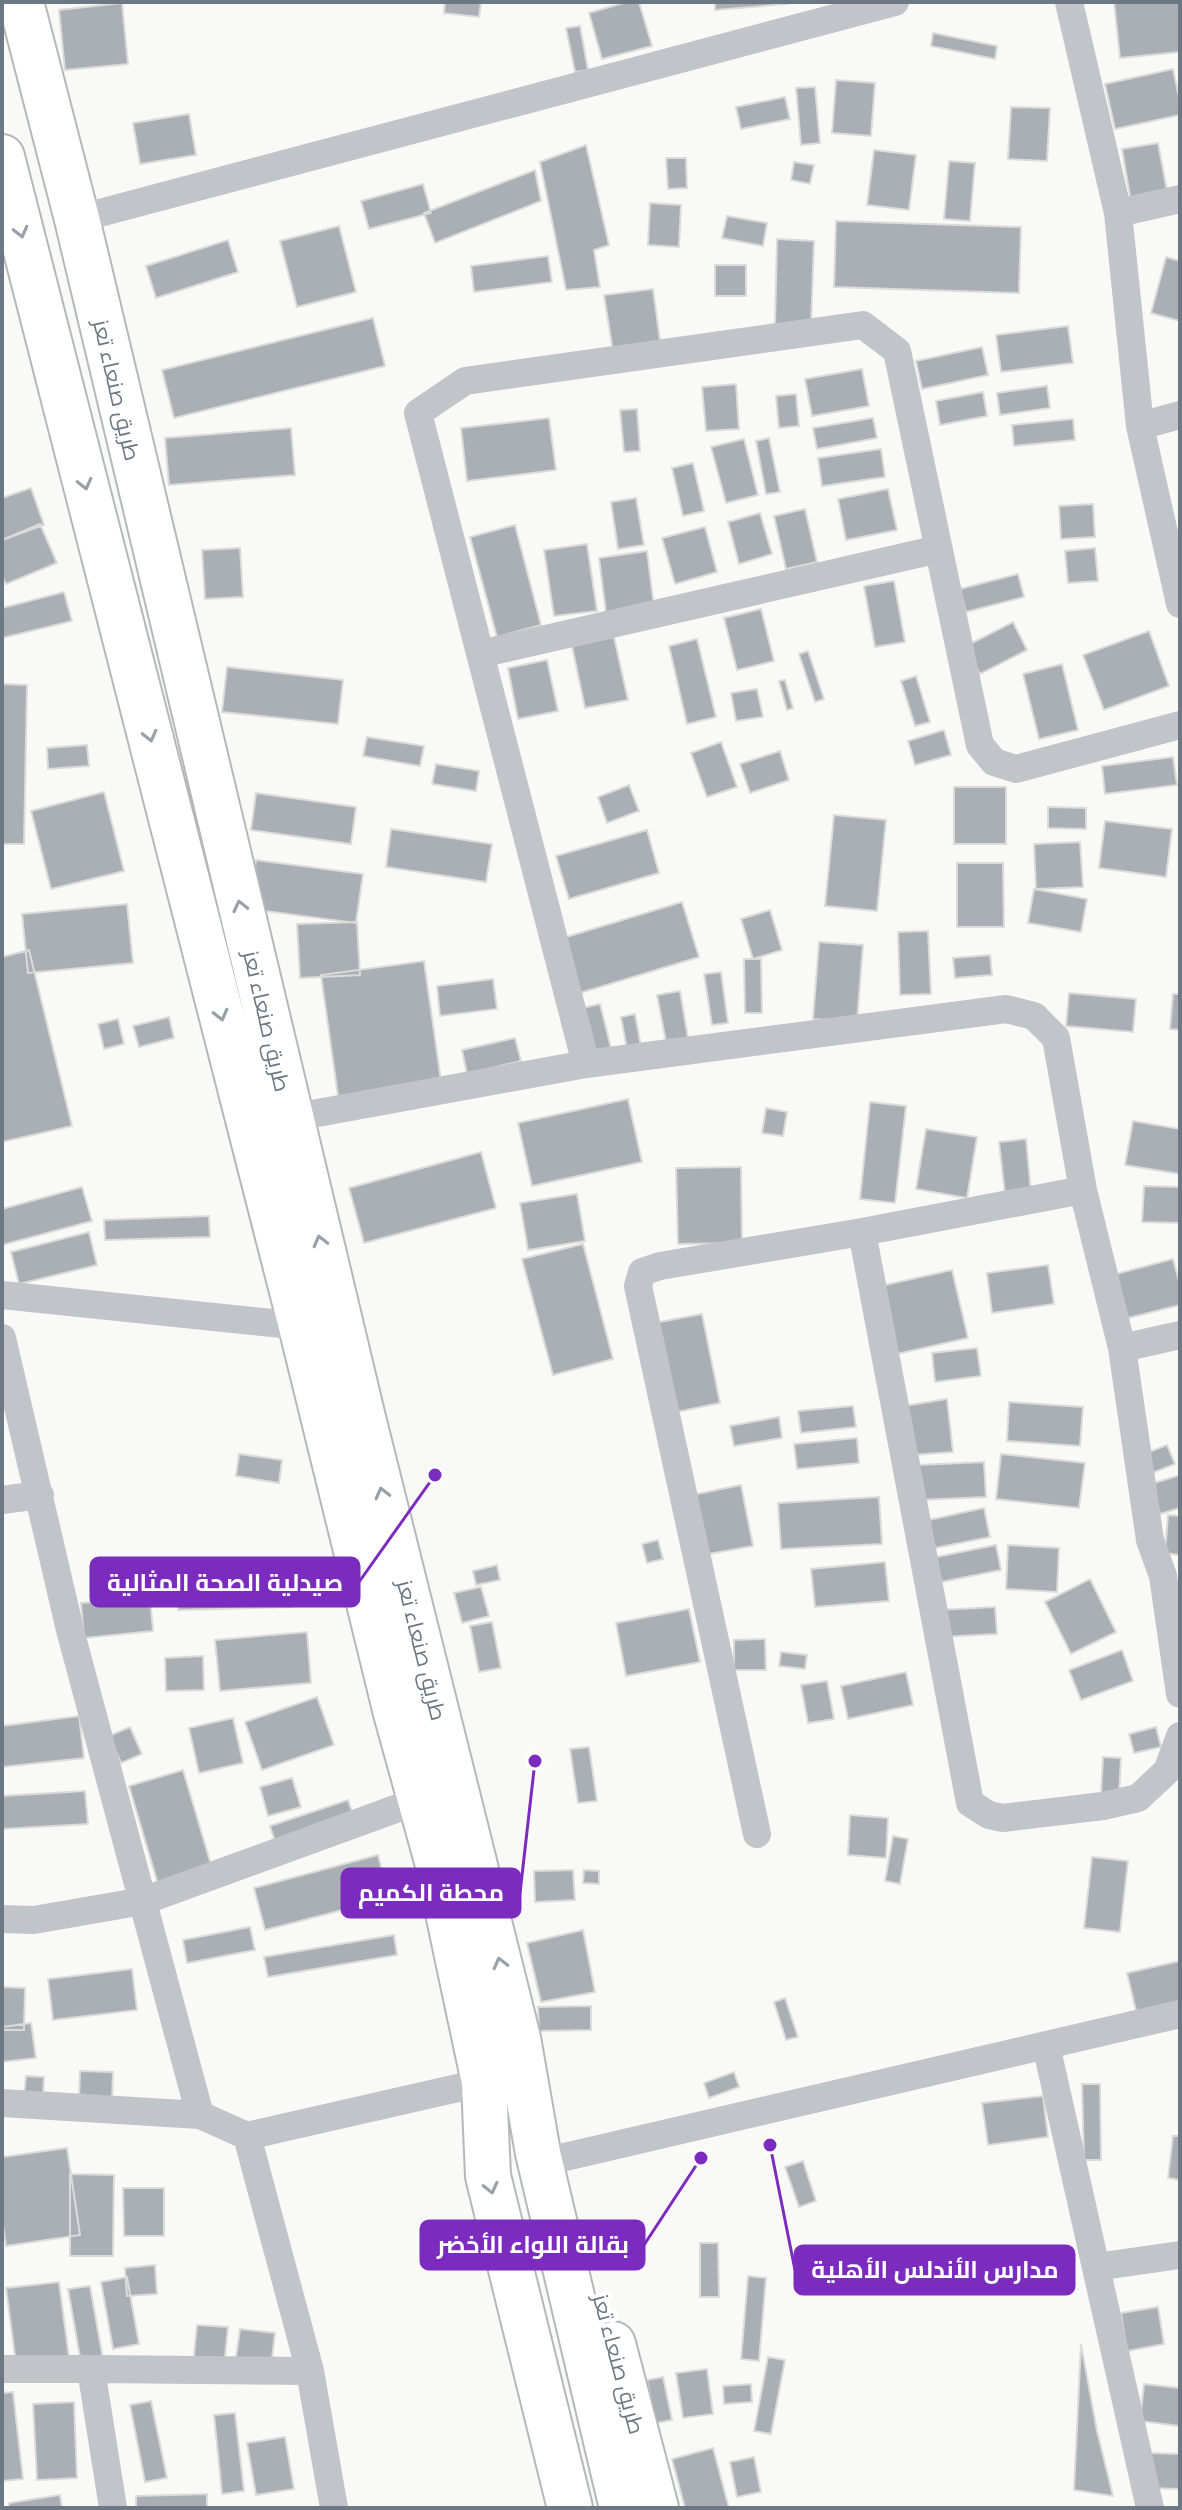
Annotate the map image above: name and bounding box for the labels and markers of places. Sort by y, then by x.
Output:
callout: صيدلية الصحة المثالية [91,1558,359,1606]
callout: محطة الكميم [342,1869,520,1917]
callout: بقالة اللواء الأخضر [421,2221,644,2269]
callout: مدارس الأندلس الأهلية [795,2246,1074,2294]

